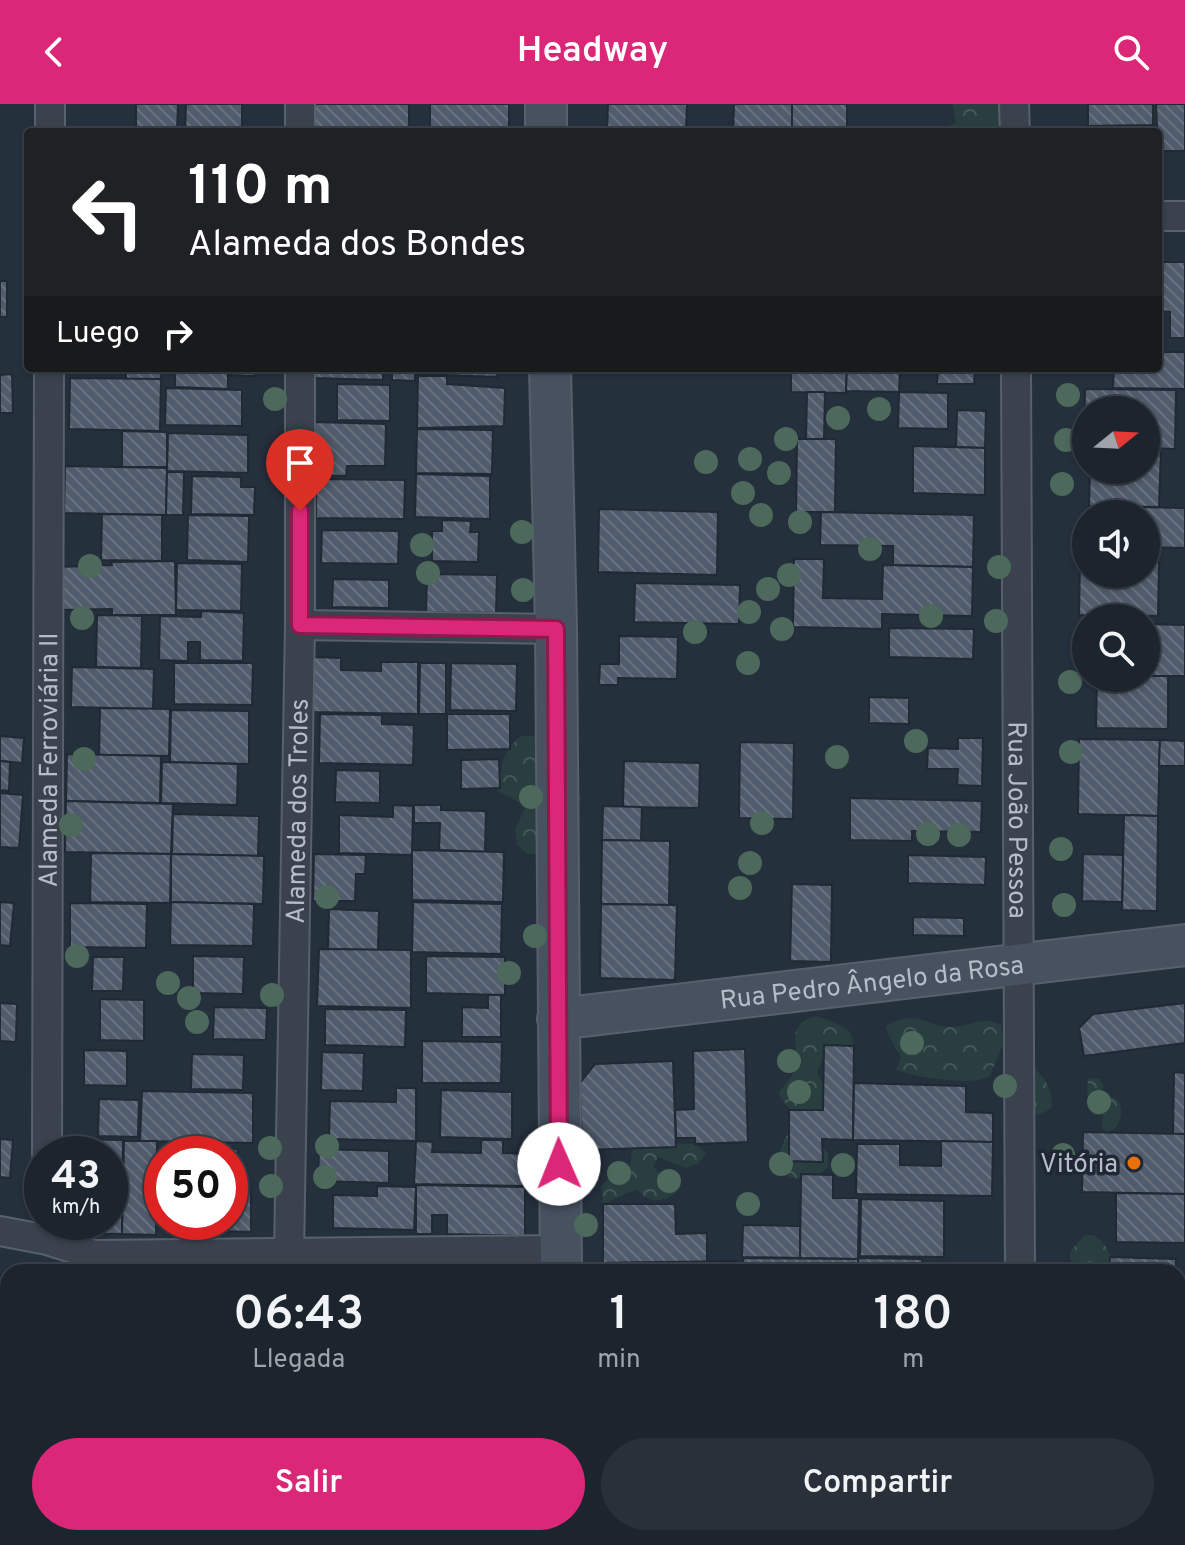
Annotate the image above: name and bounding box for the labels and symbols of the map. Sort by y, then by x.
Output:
north arrow [1072,396,1160,484]
pin [266,429,334,511]
street label: Alameda Ferroviária II [34,632,67,888]
street label: Alameda dos Troles [281,698,318,924]
street label: Rua João Pessoa [999,721,1032,919]
street label: Rua Pedro Ângelo da Rosa [718,950,1026,1019]
position arrow [517,1122,601,1206]
speed limit sign: 50 [144,1136,248,1240]
place label: Vitória [1040,1149,1118,1182]
marker: Vitória [1125,1154,1143,1172]

